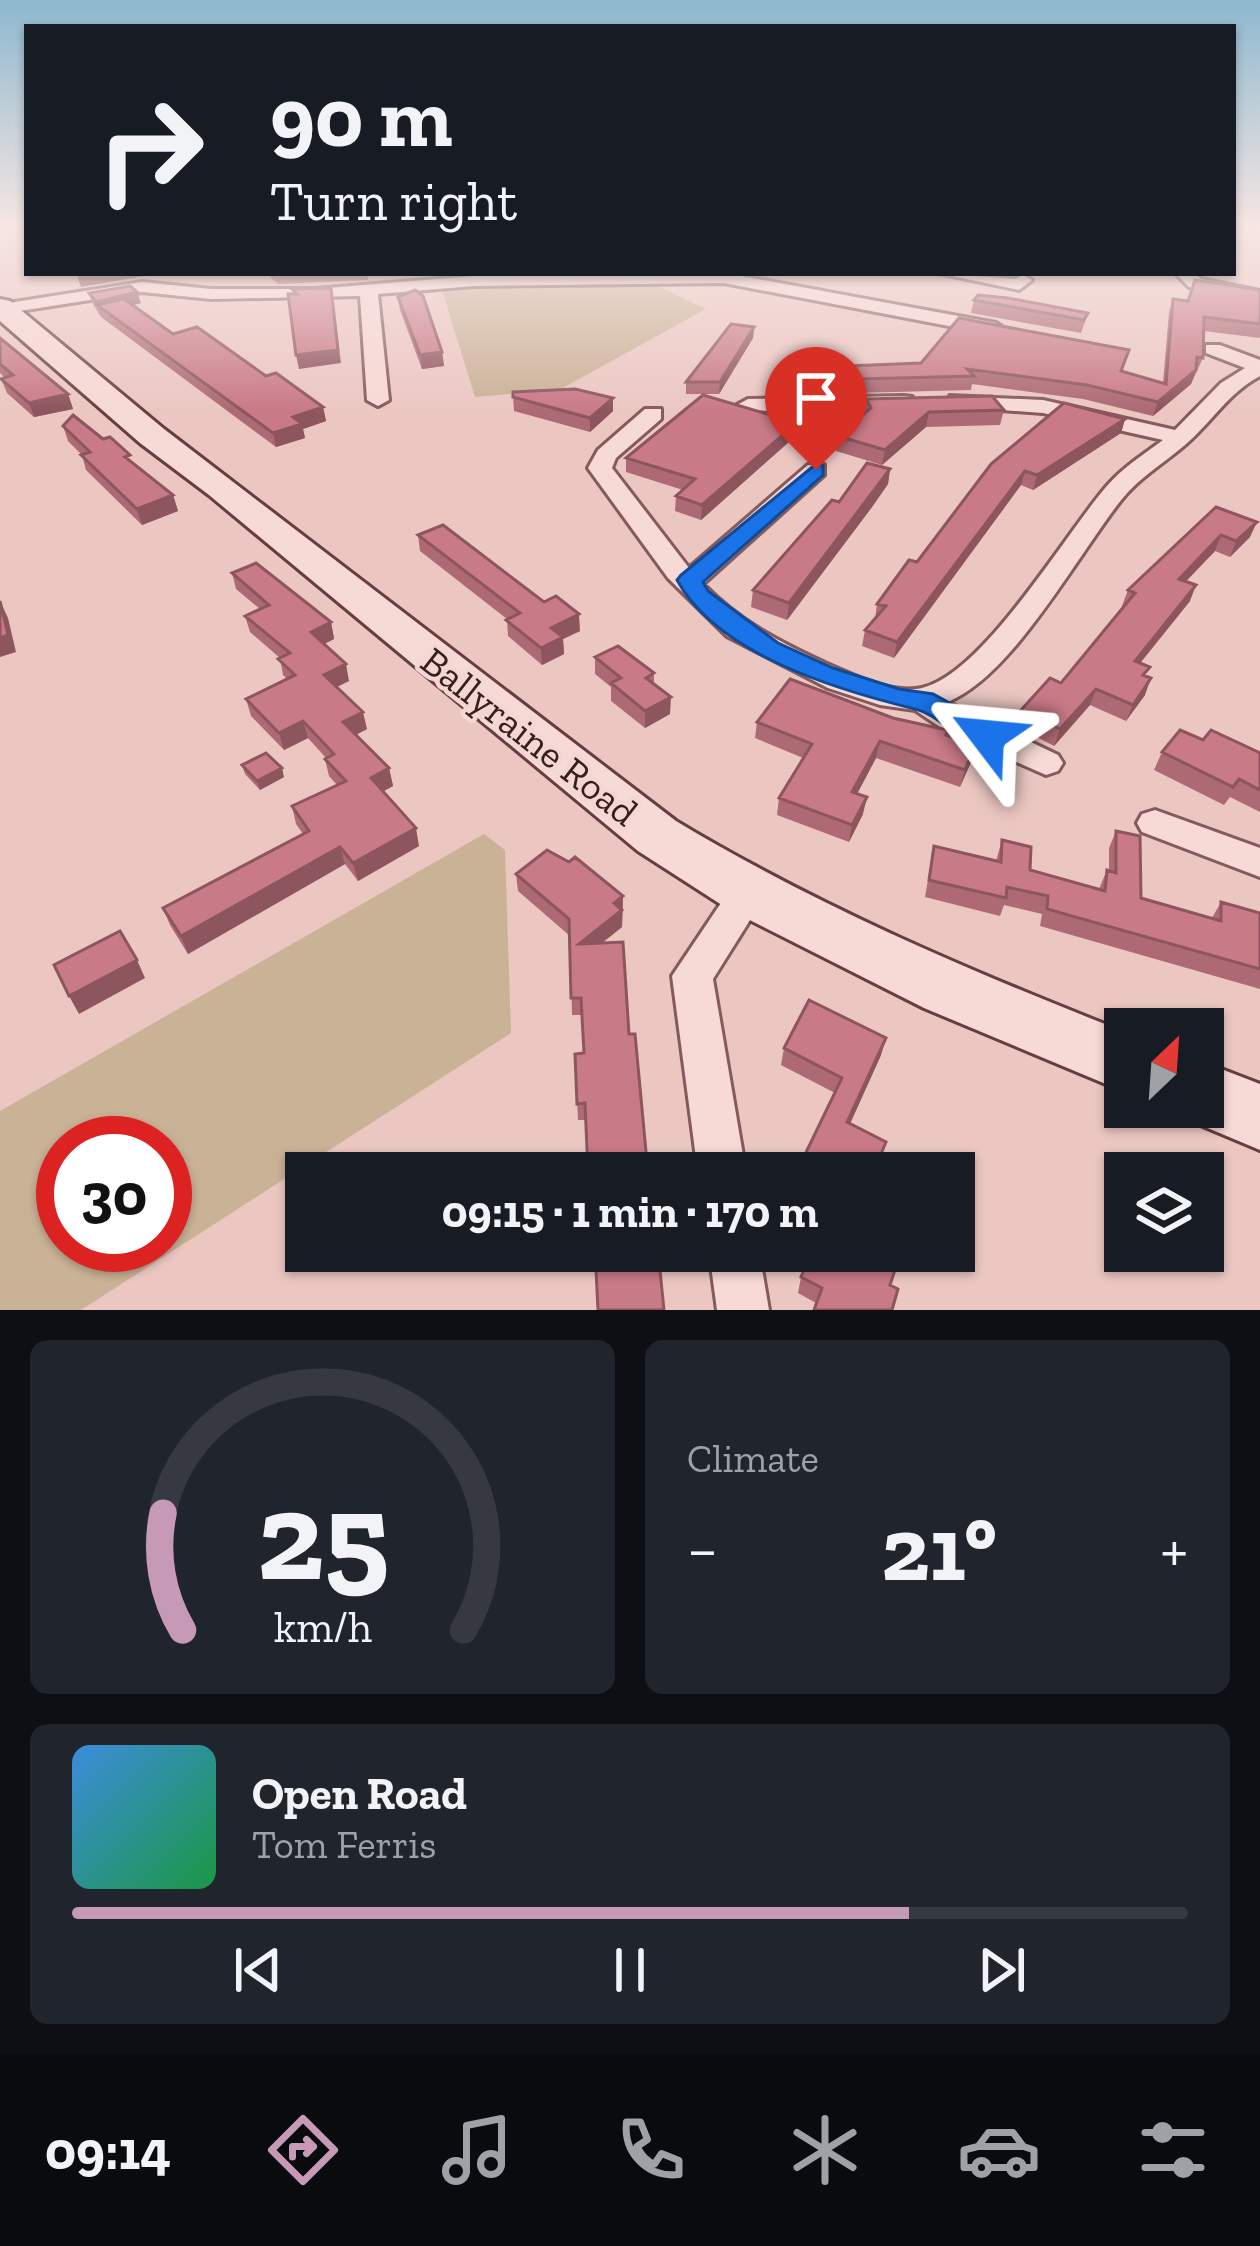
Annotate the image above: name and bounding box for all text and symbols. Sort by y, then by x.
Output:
text: 90 m [270,67,453,168]
icon: right [72,72,228,228]
text: Turn right [270,169,517,234]
pin [765,347,867,470]
icon: arrive [783,365,849,431]
street label: Ballyraine Road [412,637,647,836]
position arrow [924,673,1050,799]
north arrow [1104,1008,1224,1128]
map controls [1104,1008,1224,1272]
speed limit sign: 30 [36,1116,192,1272]
button: layers [1104,1152,1224,1272]
text: 09:15 · 1 min · 170 m [442,1185,818,1239]
text: Climate [687,1435,819,1482]
text: 25 [256,1461,389,1611]
text: 21° [881,1495,997,1603]
text: − [687,1510,718,1589]
text: + [1160,1510,1188,1589]
text: km/h [274,1602,371,1653]
text: Open Road [252,1767,467,1821]
text: Tom Ferris [252,1821,436,1868]
icon: previous [225,1937,291,2003]
icon: pause [597,1937,663,2003]
icon: next [969,1937,1035,2003]
icon: directions [261,2108,345,2192]
icon: music [435,2108,519,2192]
icon: phone [609,2108,693,2192]
icon: climate [783,2108,867,2192]
icon: car [957,2108,1041,2192]
icon: filters [1131,2108,1215,2192]
text: 09:14 [45,2118,171,2183]

